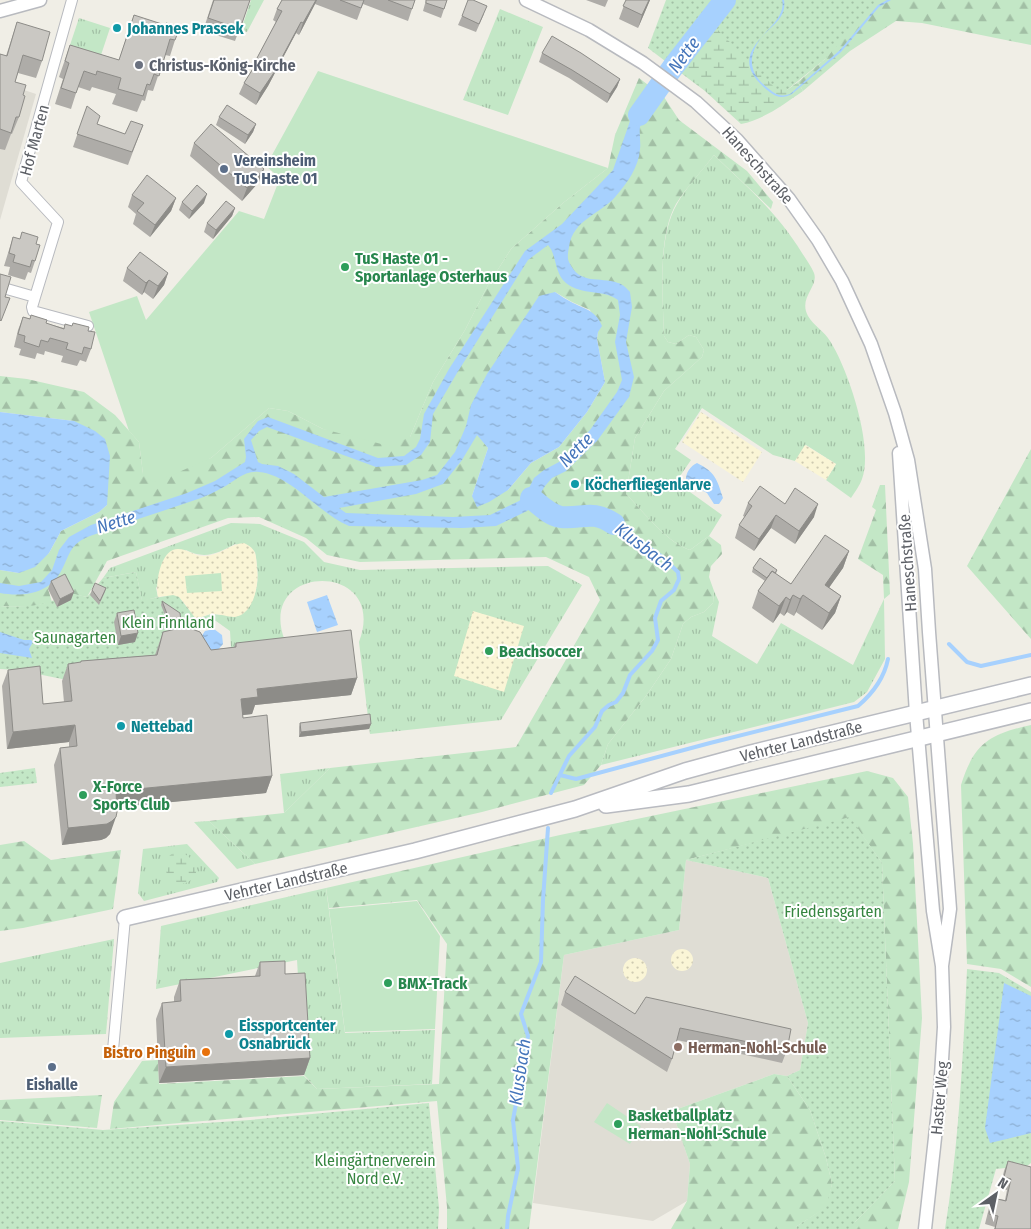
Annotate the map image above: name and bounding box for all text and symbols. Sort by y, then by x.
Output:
place label: Johannes Prassek [126,19,244,38]
marker: Johannes Prassek [111,22,123,34]
water label: Nette [663,32,705,77]
place label: Christus-König-Kirche [149,56,296,75]
marker: Christus-König-Kirche [133,59,145,71]
street label: Hof Marten [16,102,53,178]
street label: Haneschstraße [718,123,797,208]
place label: Vereinsheim TuS Haste 01 [233,151,318,188]
marker: Vereinsheim TuS Haste 01 [218,163,230,175]
place label: TuS Haste 01 - Sportanlage Osterhaus [355,249,507,286]
marker: TuS Haste 01 - Sportanlage Osterhaus [339,261,351,273]
water label: Nette [554,428,598,472]
place label: Köcherfliegenlarve [585,475,711,494]
marker: Köcherfliegenlarve [569,478,581,490]
water label: Nette [94,506,138,538]
street label: Haneschstraße [895,514,920,612]
water label: Klusbach [611,518,677,576]
park label: Klein Finnland [121,613,215,632]
park label: Saunagarten [34,628,116,647]
place label: Beachsoccer [499,642,582,661]
marker: Beachsoccer [483,645,495,657]
place label: Nettebad [131,717,193,736]
street label: Vehrter Landstraße [738,717,864,766]
marker: Nettebad [115,720,127,732]
place label: X-Force Sports Club [92,777,170,814]
marker: X-Force Sports Club [77,789,89,801]
street label: Vehrter Landstraße [223,858,349,905]
park label: Friedensgarten [784,902,882,921]
place label: BMX-Track [398,974,468,993]
marker: BMX-Track [382,977,394,989]
place label: Eissportcenter Osnabrück [239,1016,336,1053]
marker: Eissportcenter Osnabrück [223,1028,235,1040]
water label: Klusbach [504,1037,536,1107]
place label: Herman-Nohl-Schule [688,1038,827,1057]
marker: Herman-Nohl-Schule [672,1041,684,1053]
place label: Bistro Pinguin [103,1043,196,1062]
marker: Bistro Pinguin [200,1046,212,1058]
street label: Haster Weg [927,1060,952,1136]
marker: Eishalle [46,1061,58,1073]
place label: Eishalle [26,1075,78,1094]
place label: Basketballplatz Herman-Nohl-Schule [628,1106,767,1143]
marker: Basketballplatz Herman-Nohl-Schule [612,1118,624,1130]
park label: Kleingärtnerverein Nord e.V. [314,1151,436,1188]
north arrow [971,1169,1021,1219]
text: N [995,1174,1011,1193]

